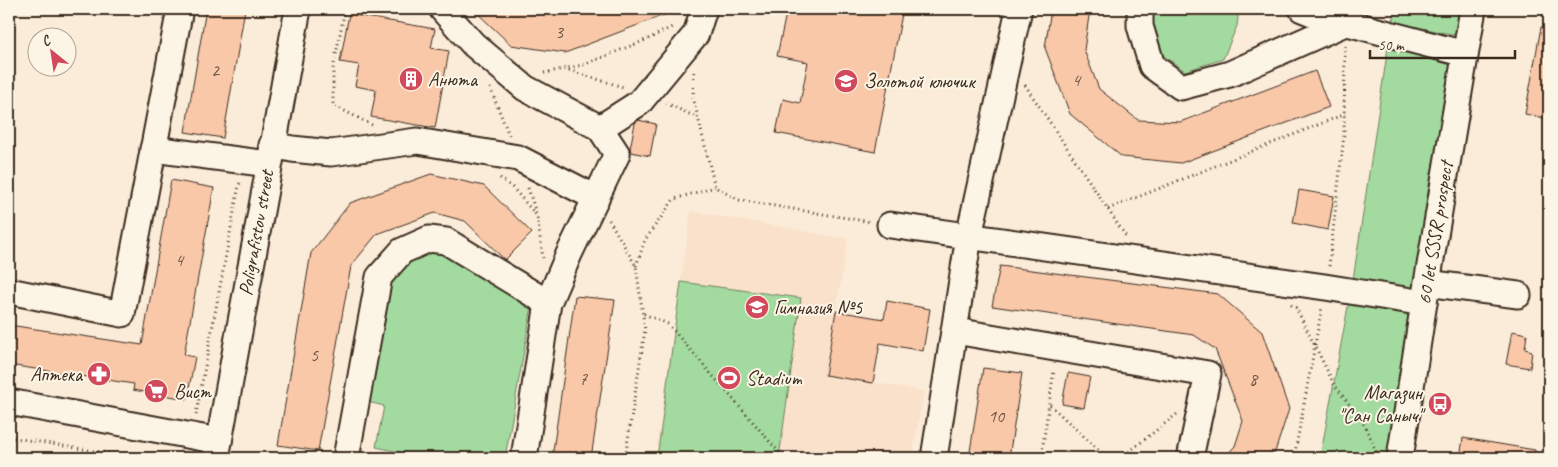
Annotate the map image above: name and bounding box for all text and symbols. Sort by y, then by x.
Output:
house number: 3 [555,21,565,43]
north arrow [28,28,78,78]
scale bar [1370,28,1516,60]
text: С [39,31,55,50]
text: 50 m [1378,36,1405,55]
house number: 2 [211,59,221,81]
building icon: Анюта [398,66,424,92]
place label: Анюта [428,67,479,92]
school or university icon: Золотой ключик [833,68,859,94]
place label: Золотой ключик [864,69,976,94]
house number: 4 [1072,69,1082,91]
street label: 60 let SSSR prospect [1411,156,1459,306]
street label: Poligrafistov street [233,166,280,298]
house number: 4 [175,249,185,271]
school or university icon: Гимназия №5 [744,294,770,320]
place label: Гимназия №5 [774,295,863,320]
house number: 5 [310,344,319,366]
pharmacy icon: Аптека [86,361,112,387]
place label: Аптека [30,362,84,387]
sports icon: Stadium [716,365,742,391]
place label: Stadium [746,366,802,391]
house number: 7 [579,368,588,390]
house number: 8 [1249,368,1259,390]
supermarket icon: Вист [143,378,169,404]
place label: Вист [174,379,213,404]
place label: Магазин "Сан Саныч" [1338,380,1426,428]
bus stop icon: Магазин "Сан Саныч" [1427,391,1453,417]
house number: 10 [988,405,1006,427]

